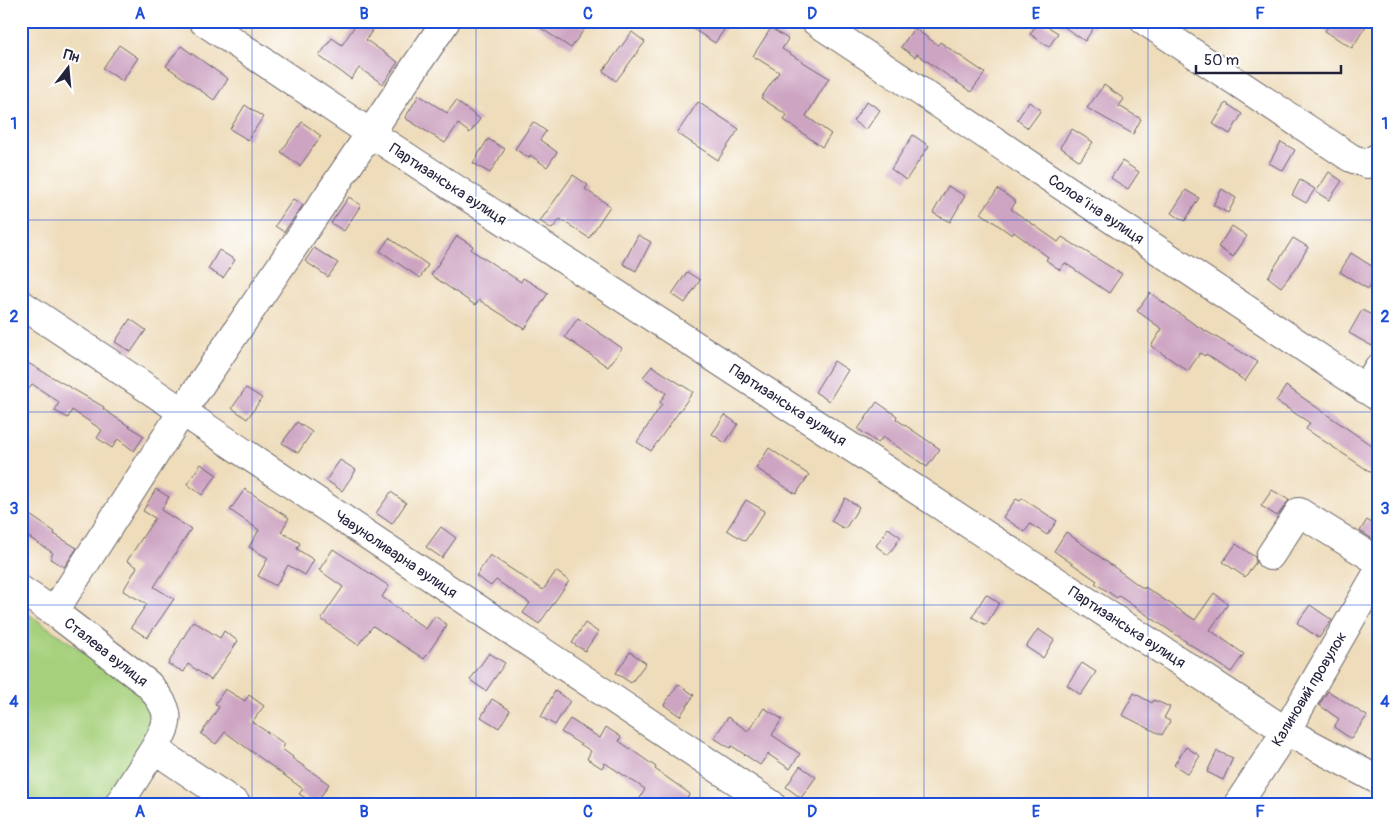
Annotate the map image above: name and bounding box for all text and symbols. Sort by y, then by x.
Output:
text: A [135,4,146,24]
text: B [359,4,369,24]
text: C [583,4,593,24]
text: D [807,4,817,24]
text: E [1032,4,1041,24]
text: F [1255,4,1265,24]
north arrow [42,42,92,92]
scale bar [1196,42,1342,74]
text: Пн [62,46,81,66]
text: 50 m [1204,51,1239,70]
text: 1 [11,114,17,134]
text: 1 [1382,114,1388,134]
street label: Партизанська вулиця [385,139,510,229]
street label: Соловʼїна вулиця [1044,170,1147,249]
text: 2 [10,307,19,327]
text: 2 [1381,307,1390,327]
street label: Партизанська вулиця [725,360,850,450]
text: 3 [10,499,19,519]
text: 3 [1381,499,1390,519]
street label: Чавуноливарна вулиця [331,506,461,603]
street label: Партизанська вулиця [1064,582,1189,672]
street label: Сталева вулиця [60,614,152,691]
street label: Калиновий провулок [1268,628,1351,750]
text: 4 [9,692,19,712]
text: 4 [1380,692,1390,712]
text: A [135,802,146,822]
text: B [359,802,369,822]
text: C [583,802,593,822]
text: D [807,802,817,822]
text: E [1032,802,1041,822]
text: F [1255,802,1265,822]

